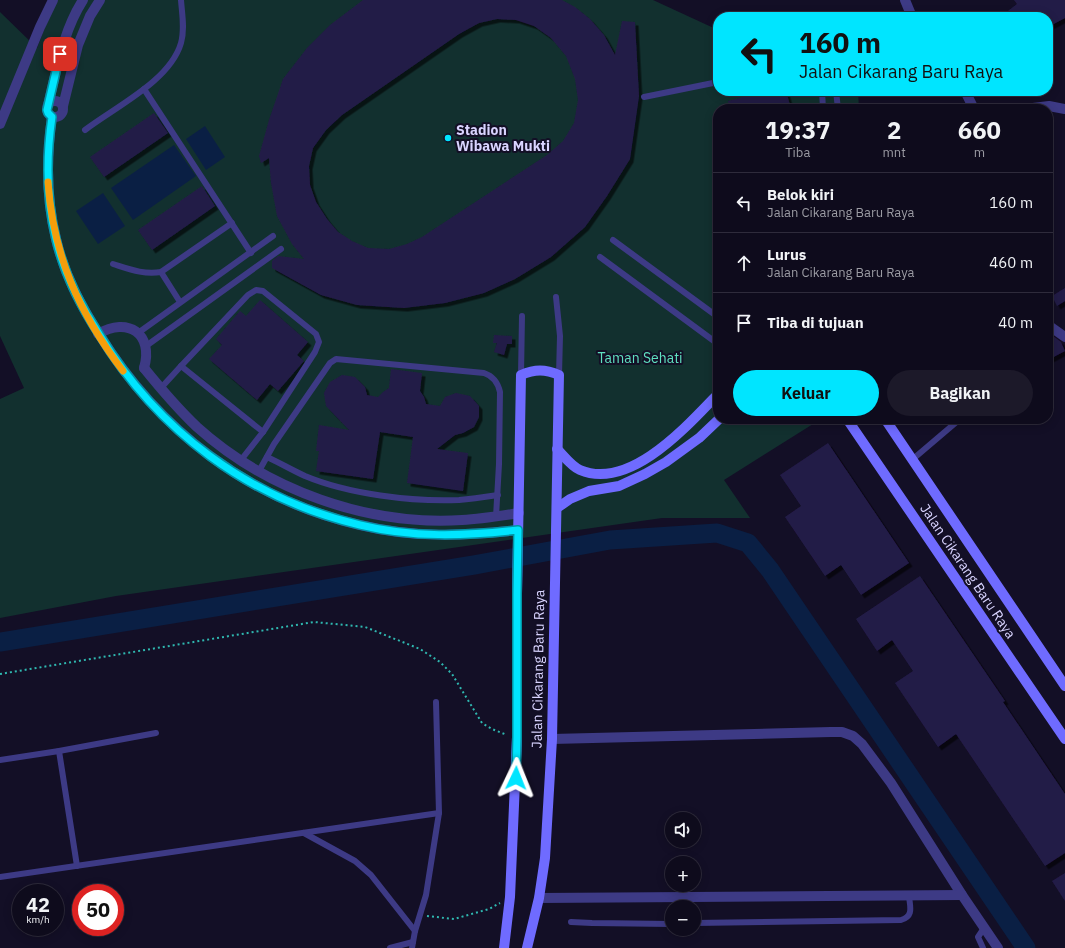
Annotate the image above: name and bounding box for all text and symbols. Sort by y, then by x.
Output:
text: 160 m [799,24,881,61]
icon: left [733,28,785,80]
pin [43,37,77,71]
icon: arrive [49,43,71,65]
text: Jalan Cikarang Baru Raya [799,60,1003,83]
text: 19:37 [765,114,831,146]
text: 2 [887,114,901,146]
text: 660 [958,114,1001,146]
place label: Stadion Wibawa Mukti [456,121,550,155]
marker: Stadion Wibawa Mukti [443,133,453,143]
text: Tiba [785,144,810,161]
text: mnt [883,144,906,161]
text: m [974,144,985,161]
text: Belok kiri [767,185,834,204]
icon: left [733,192,755,214]
text: 160 m [989,193,1033,212]
text: Jalan Cikarang Baru Raya [767,204,915,221]
text: Lurus [767,245,806,264]
icon: ahead [733,252,755,274]
text: 460 m [989,253,1033,272]
text: Jalan Cikarang Baru Raya [767,264,915,281]
icon: arrive [733,312,755,334]
text: Tiba di tujuan [767,313,864,332]
text: 40 m [998,313,1033,332]
park label: Taman Sehati [597,349,683,367]
button: Keluar [733,370,879,416]
button: Bagikan [887,370,1033,416]
street label: Jalan Cikarang Baru Raya [916,500,1020,642]
street label: Jalan Cikarang Baru Raya [528,589,548,749]
position arrow [495,757,537,799]
map controls [665,812,701,936]
button: sound [665,812,701,848]
button: + [665,856,701,892]
speed limit sign: 50 [72,884,124,936]
text: 42 [26,891,50,918]
button: − [665,900,701,936]
text: km/h [26,913,50,926]

